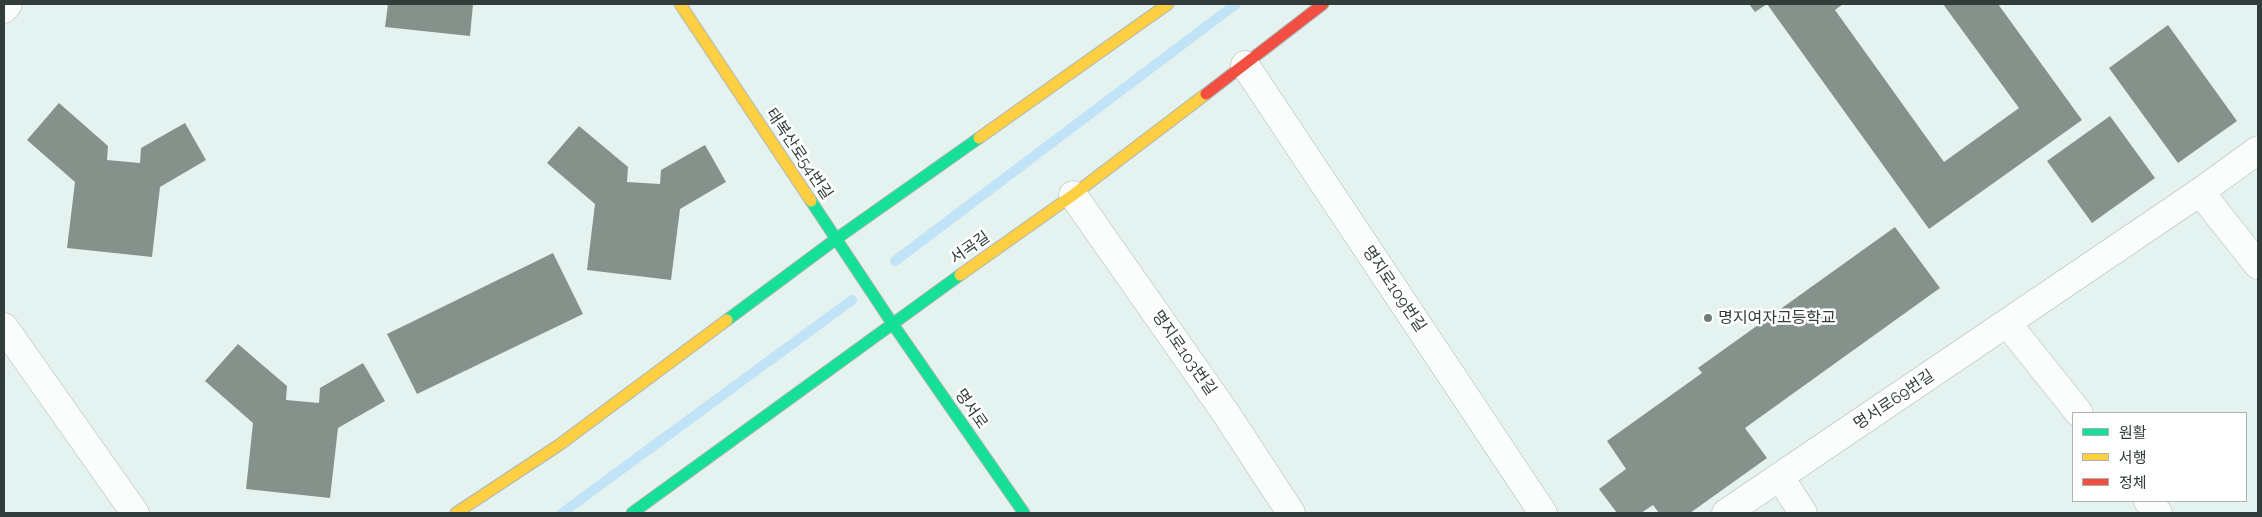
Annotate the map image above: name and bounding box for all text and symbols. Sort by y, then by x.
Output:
street label: 태복산로54번길 [761,105,837,203]
street label: 서곡길 [946,227,994,269]
street label: 명지로109번길 [1358,242,1430,336]
street label: 명지로103번길 [1148,307,1220,399]
place label: 명지여자고등학교 [1718,308,1836,328]
marker: 명지여자고등학교 [1702,312,1714,324]
street label: 명서로69번길 [1850,366,1938,434]
street label: 명서로 [950,385,992,433]
legend [2072,412,2247,502]
text: 원활 [2119,424,2147,442]
text: 서행 [2119,449,2147,467]
text: 정체 [2119,474,2147,492]

